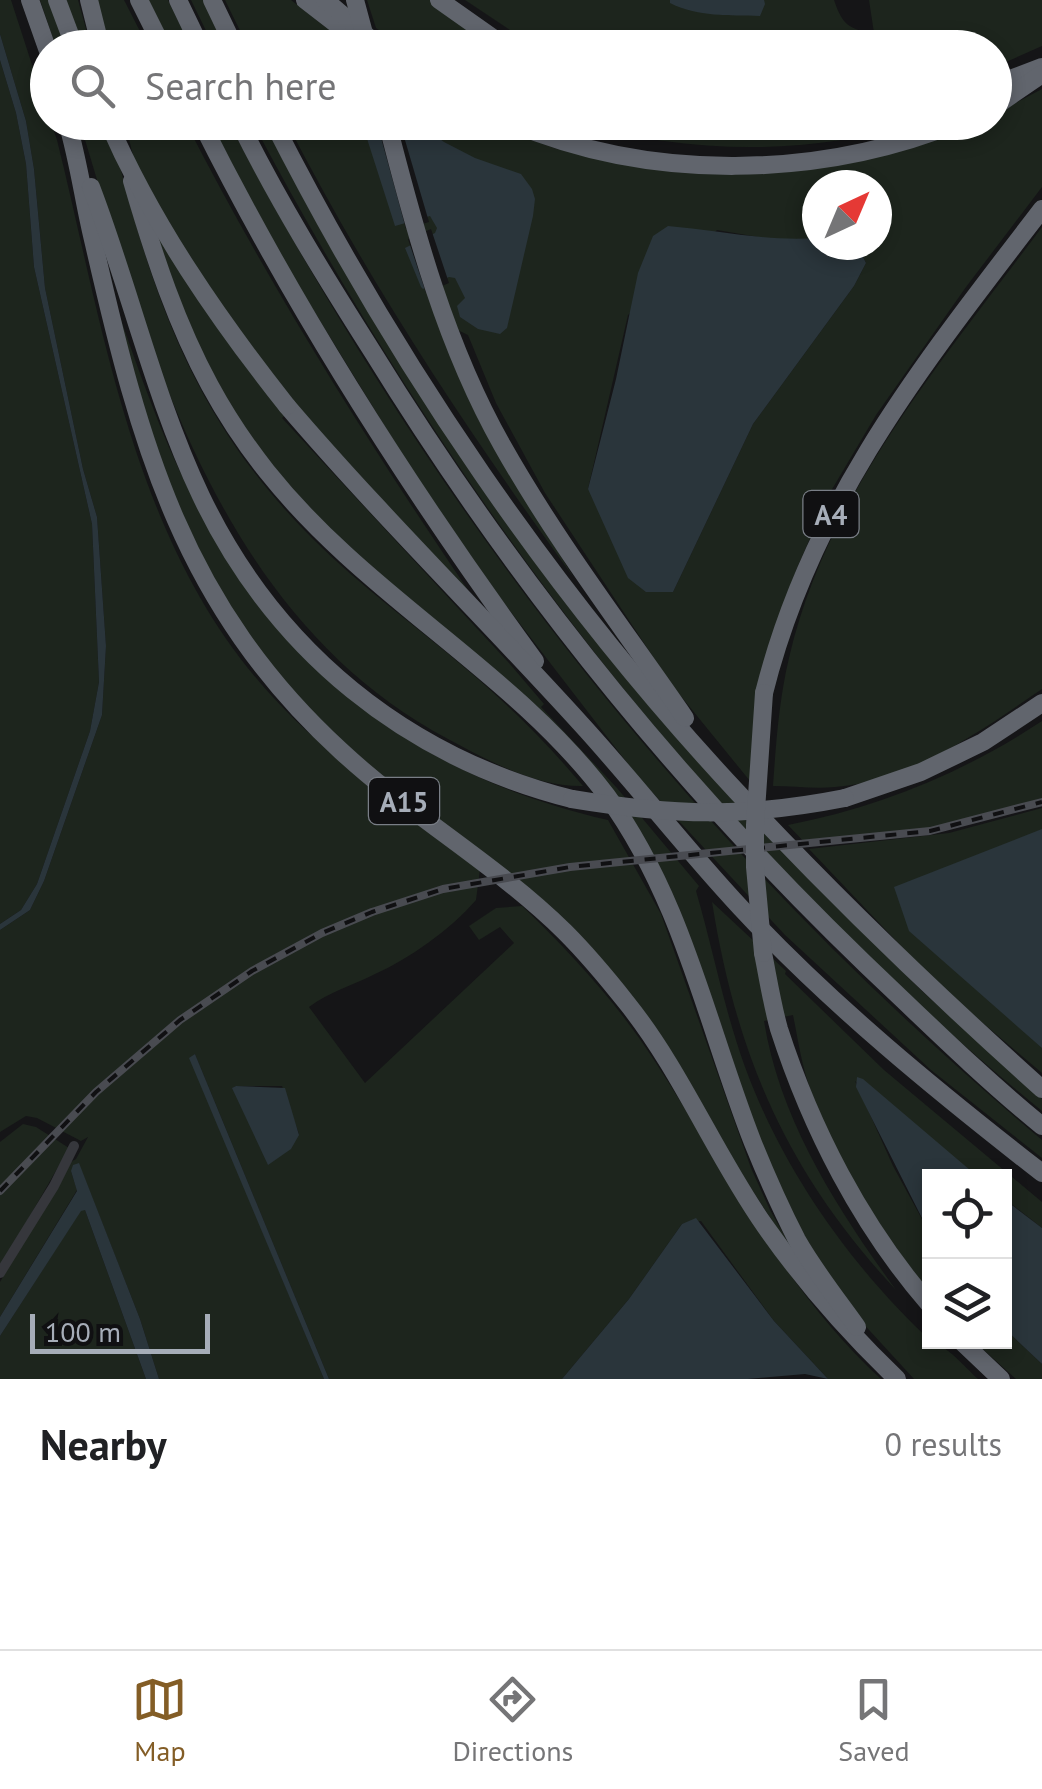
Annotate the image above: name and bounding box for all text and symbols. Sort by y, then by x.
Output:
search box [30,30,1012,140]
icon: search [65,58,120,113]
text: Search here [145,61,337,110]
north arrow [802,170,892,260]
road number: A4 [804,491,858,537]
road number: A15 [369,778,439,824]
map controls [922,1169,1012,1349]
button: locate [922,1169,1012,1259]
button: layers [922,1259,1012,1349]
scale bar [30,1309,210,1354]
text: 100 m [45,1313,121,1350]
text: Nearby [40,1417,167,1472]
text: 0 results [884,1423,1002,1465]
tab: Map [132,1672,187,1769]
tab: Directions [452,1672,573,1769]
tab: Saved [838,1672,910,1769]

